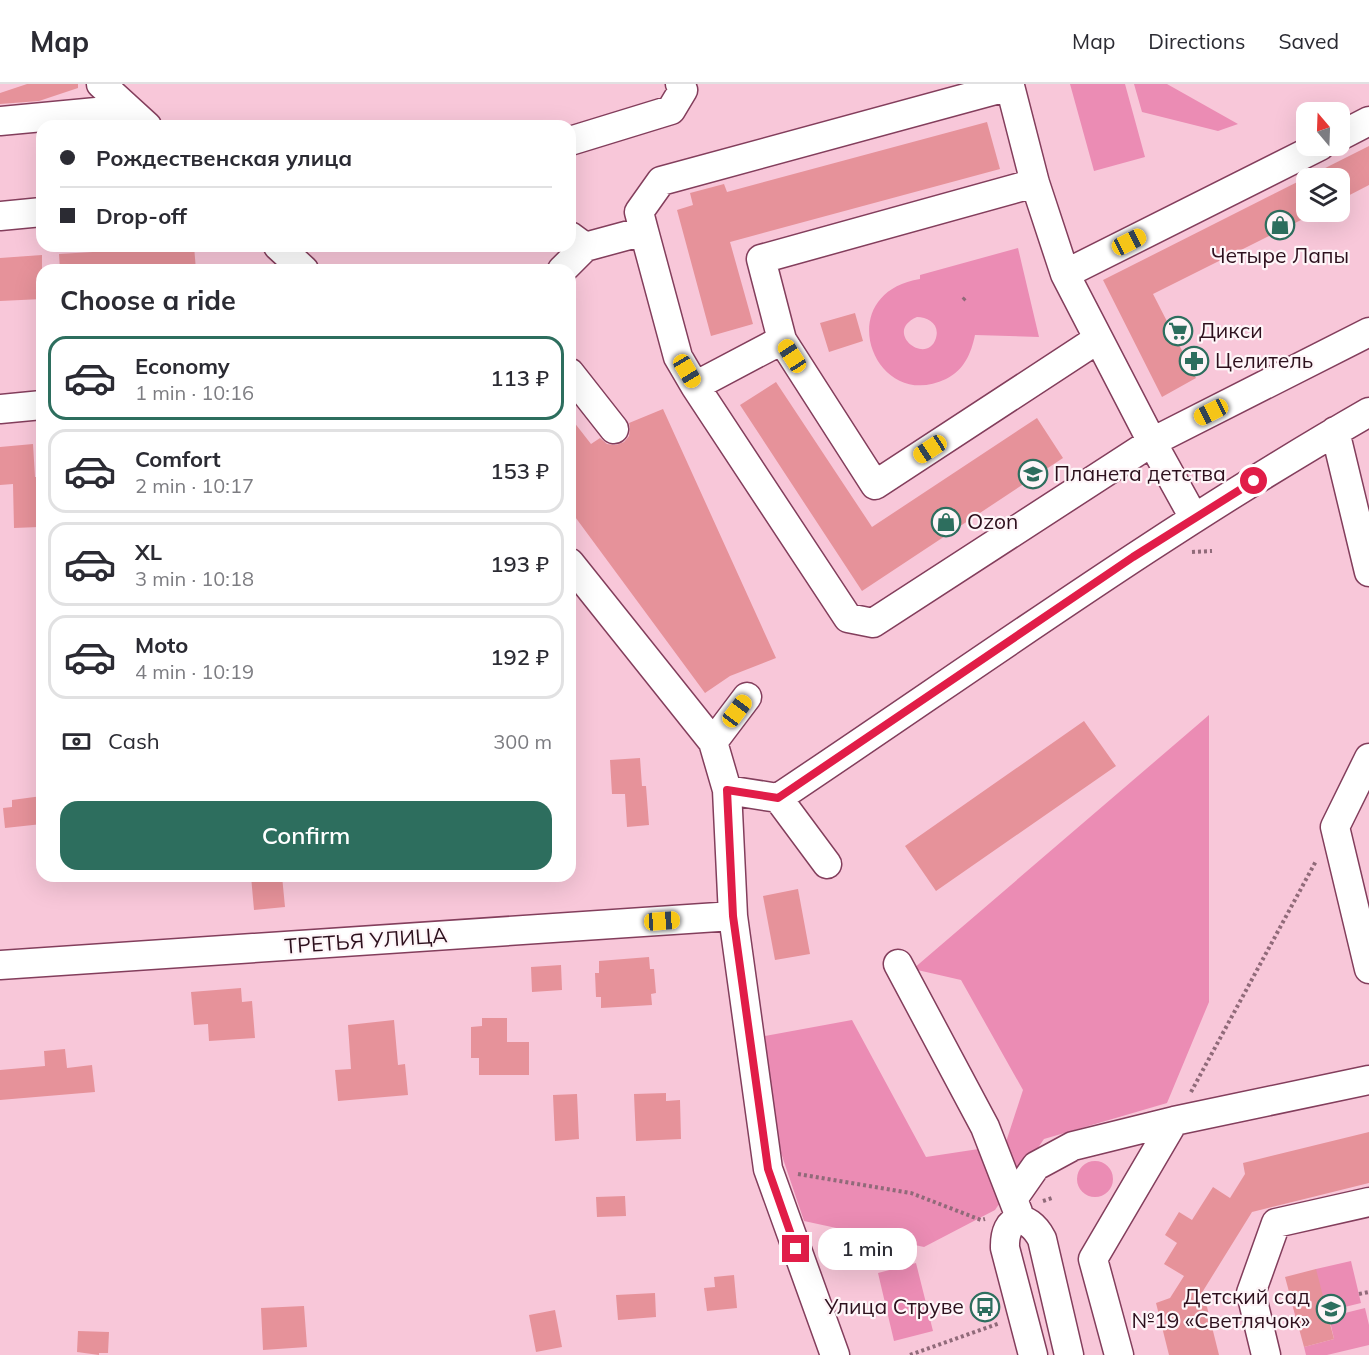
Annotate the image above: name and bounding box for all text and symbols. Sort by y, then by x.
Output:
text: Map [30,24,89,59]
text: Map [1072,28,1115,54]
text: Directions [1148,28,1245,54]
text: Saved [1278,28,1339,54]
north arrow [1296,102,1350,156]
map controls [1296,102,1350,222]
text: Рождественская улица [96,144,352,172]
button: layers [1296,168,1350,222]
text: Drop-off [96,202,187,230]
shop icon: Четыре Лапы [1264,209,1296,241]
car [1109,226,1149,258]
place label: Четыре Лапы [1211,242,1349,268]
text: Choose a ride [60,283,236,317]
supermarket icon: Дикси [1162,315,1194,347]
place label: Дикси [1199,317,1263,343]
car [775,336,809,376]
pharmacy icon: Целитель [1178,345,1210,377]
place label: Целитель [1215,347,1313,373]
icon: car [63,351,117,405]
car [670,351,704,391]
text: Economy [135,352,230,380]
text: 113 ₽ [490,364,549,392]
text: 1 min · 10:16 [135,380,254,405]
car [1191,396,1231,428]
car [910,432,950,466]
icon: car [63,444,117,498]
text: Comfort [135,445,221,473]
text: 153 ₽ [490,457,549,485]
school or university icon: Планета детства [1017,458,1049,490]
place label: Планета детства [1054,460,1226,486]
route start [1240,467,1267,494]
text: 2 min · 10:17 [135,473,254,498]
shop icon: Ozon [930,506,962,538]
place label: Ozon [967,508,1018,534]
icon: car [63,537,117,591]
text: XL [135,538,162,566]
text: 193 ₽ [490,550,549,578]
text: 3 min · 10:18 [135,566,254,591]
icon: car [63,630,117,684]
text: Moto [135,631,188,659]
text: 192 ₽ [490,643,549,671]
text: 4 min · 10:19 [135,659,254,684]
car [719,691,755,731]
icon: cash [60,725,93,758]
text: Cash [108,727,160,755]
text: 300 m [493,729,552,754]
button: Confirm [60,801,552,870]
car [643,911,681,931]
street label: ТРЕТЬЯ УЛИЦА [284,921,449,959]
callout: 1 min [817,1228,916,1270]
route end [782,1235,809,1262]
text: 1 min [842,1236,893,1261]
place label: Детский сад №19 «Светлячок» [1131,1283,1310,1333]
bus stop icon: Улица Струве [969,1291,1001,1323]
place label: Улица Струве [824,1293,964,1319]
school or university icon: Детский сад №19 «Светлячок» [1315,1293,1347,1325]

